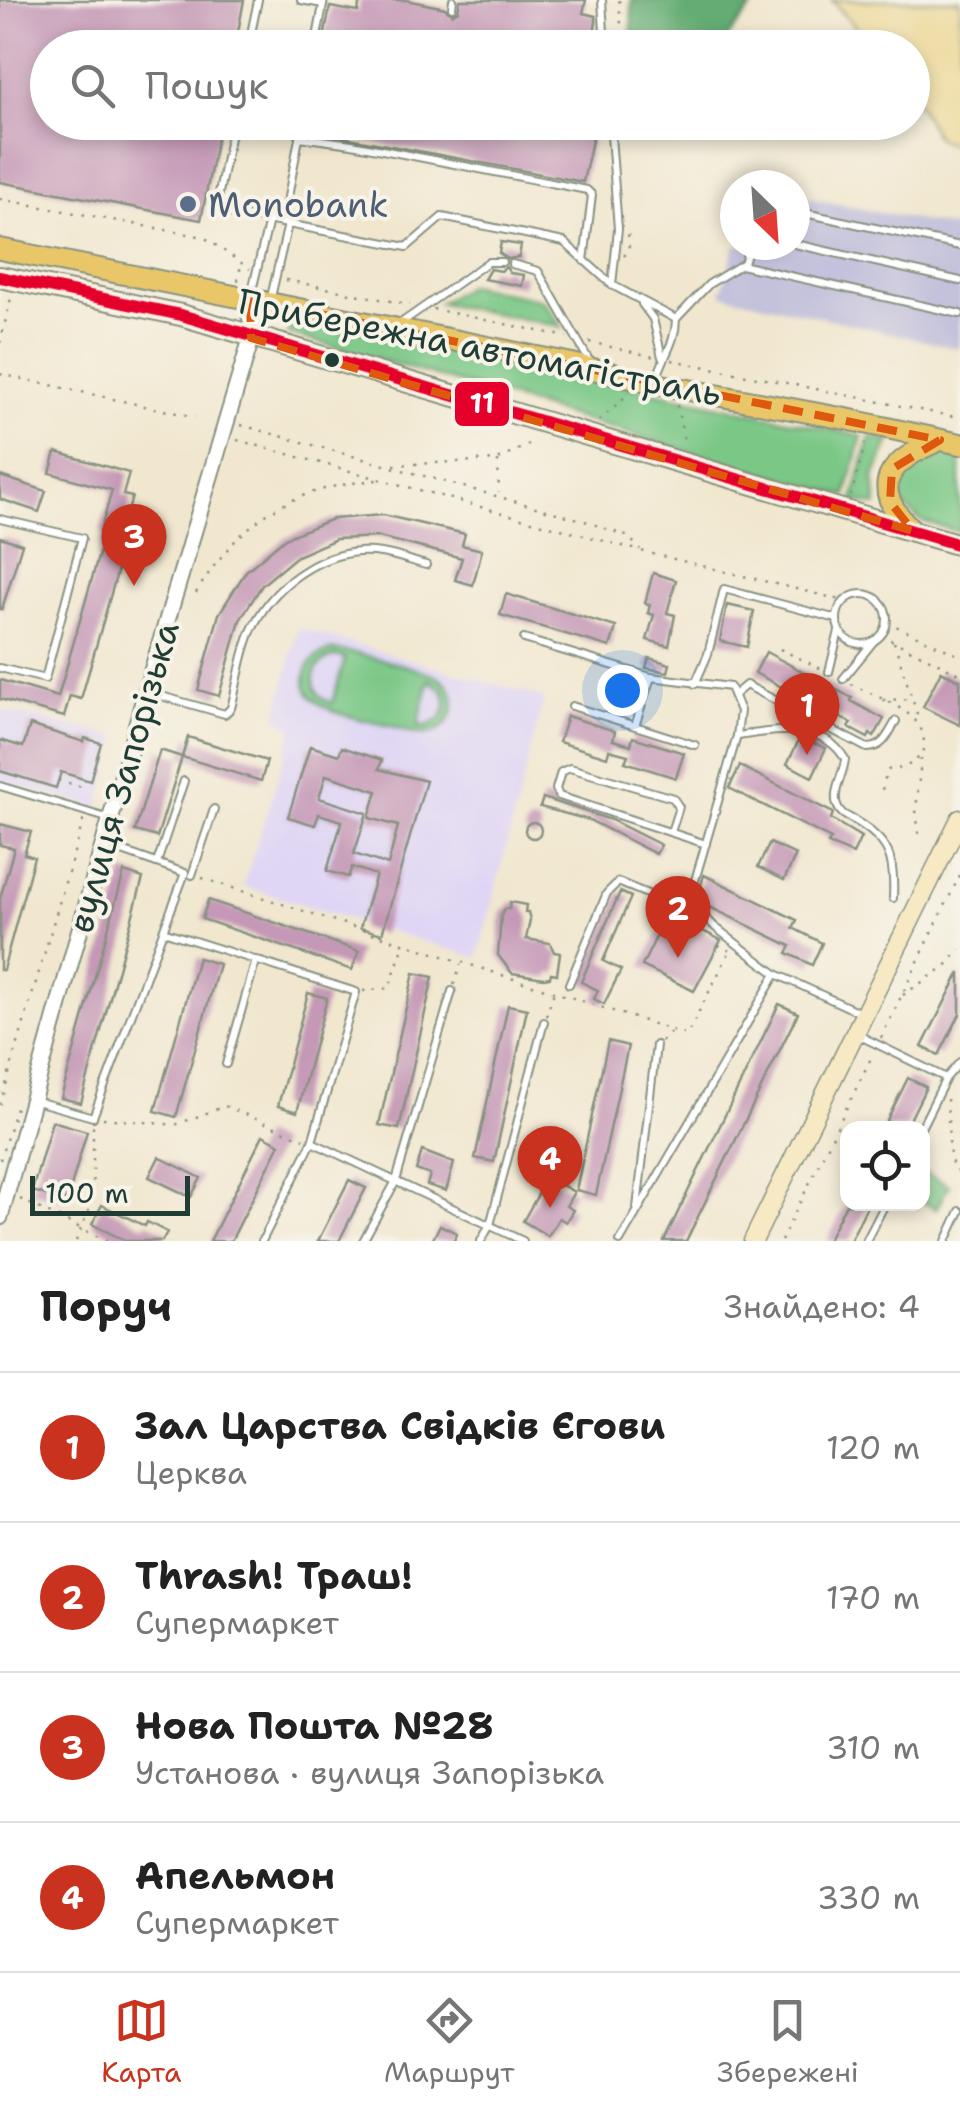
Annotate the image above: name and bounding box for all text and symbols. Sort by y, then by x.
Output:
search box [30,30,930,140]
icon: search [65,58,120,113]
text: Пошук [145,60,268,111]
north arrow [720,170,810,260]
place label: Monobank [208,181,389,228]
marker: Monobank [177,193,199,215]
street label: Прибережна автомагістраль [235,277,725,417]
unlabelled marker [322,350,342,370]
line badge: 11 [453,380,511,428]
text: 11 [470,384,494,422]
pin: 3 [102,504,166,586]
street label: вулиця Запорізька [56,616,190,938]
your location [597,665,648,716]
pin: 1 [774,672,840,755]
pin: 2 [646,876,710,958]
map controls [840,1121,930,1211]
button: locate [840,1121,930,1211]
pin: 4 [518,1126,582,1208]
scale bar [30,1171,190,1216]
text: 100 m [45,1174,129,1212]
text: Поруч [40,1278,172,1334]
text: Знайдено: 4 [724,1285,920,1328]
text: Зал Царства Свідків Єгови [135,1400,665,1451]
text: 1 [65,1426,80,1469]
text: 120 m [826,1426,920,1469]
text: Церква [135,1451,247,1494]
text: Thrash! Траш! [135,1550,413,1601]
text: 2 [61,1576,84,1619]
text: 170 m [826,1576,920,1619]
text: Супермаркет [135,1601,339,1644]
text: Нова Пошта №28 [135,1700,494,1751]
text: 3 [61,1726,84,1769]
text: 310 m [826,1726,920,1769]
text: Установа · вулиця Запорізька [135,1751,604,1794]
text: Апельмон [135,1850,335,1901]
text: 4 [61,1876,84,1919]
text: 330 m [817,1876,920,1919]
text: Супермаркет [135,1901,339,1944]
tab: Карта [101,1993,181,2091]
tab: Маршрут [384,1993,515,2091]
tab: Збережені [717,1993,859,2091]

